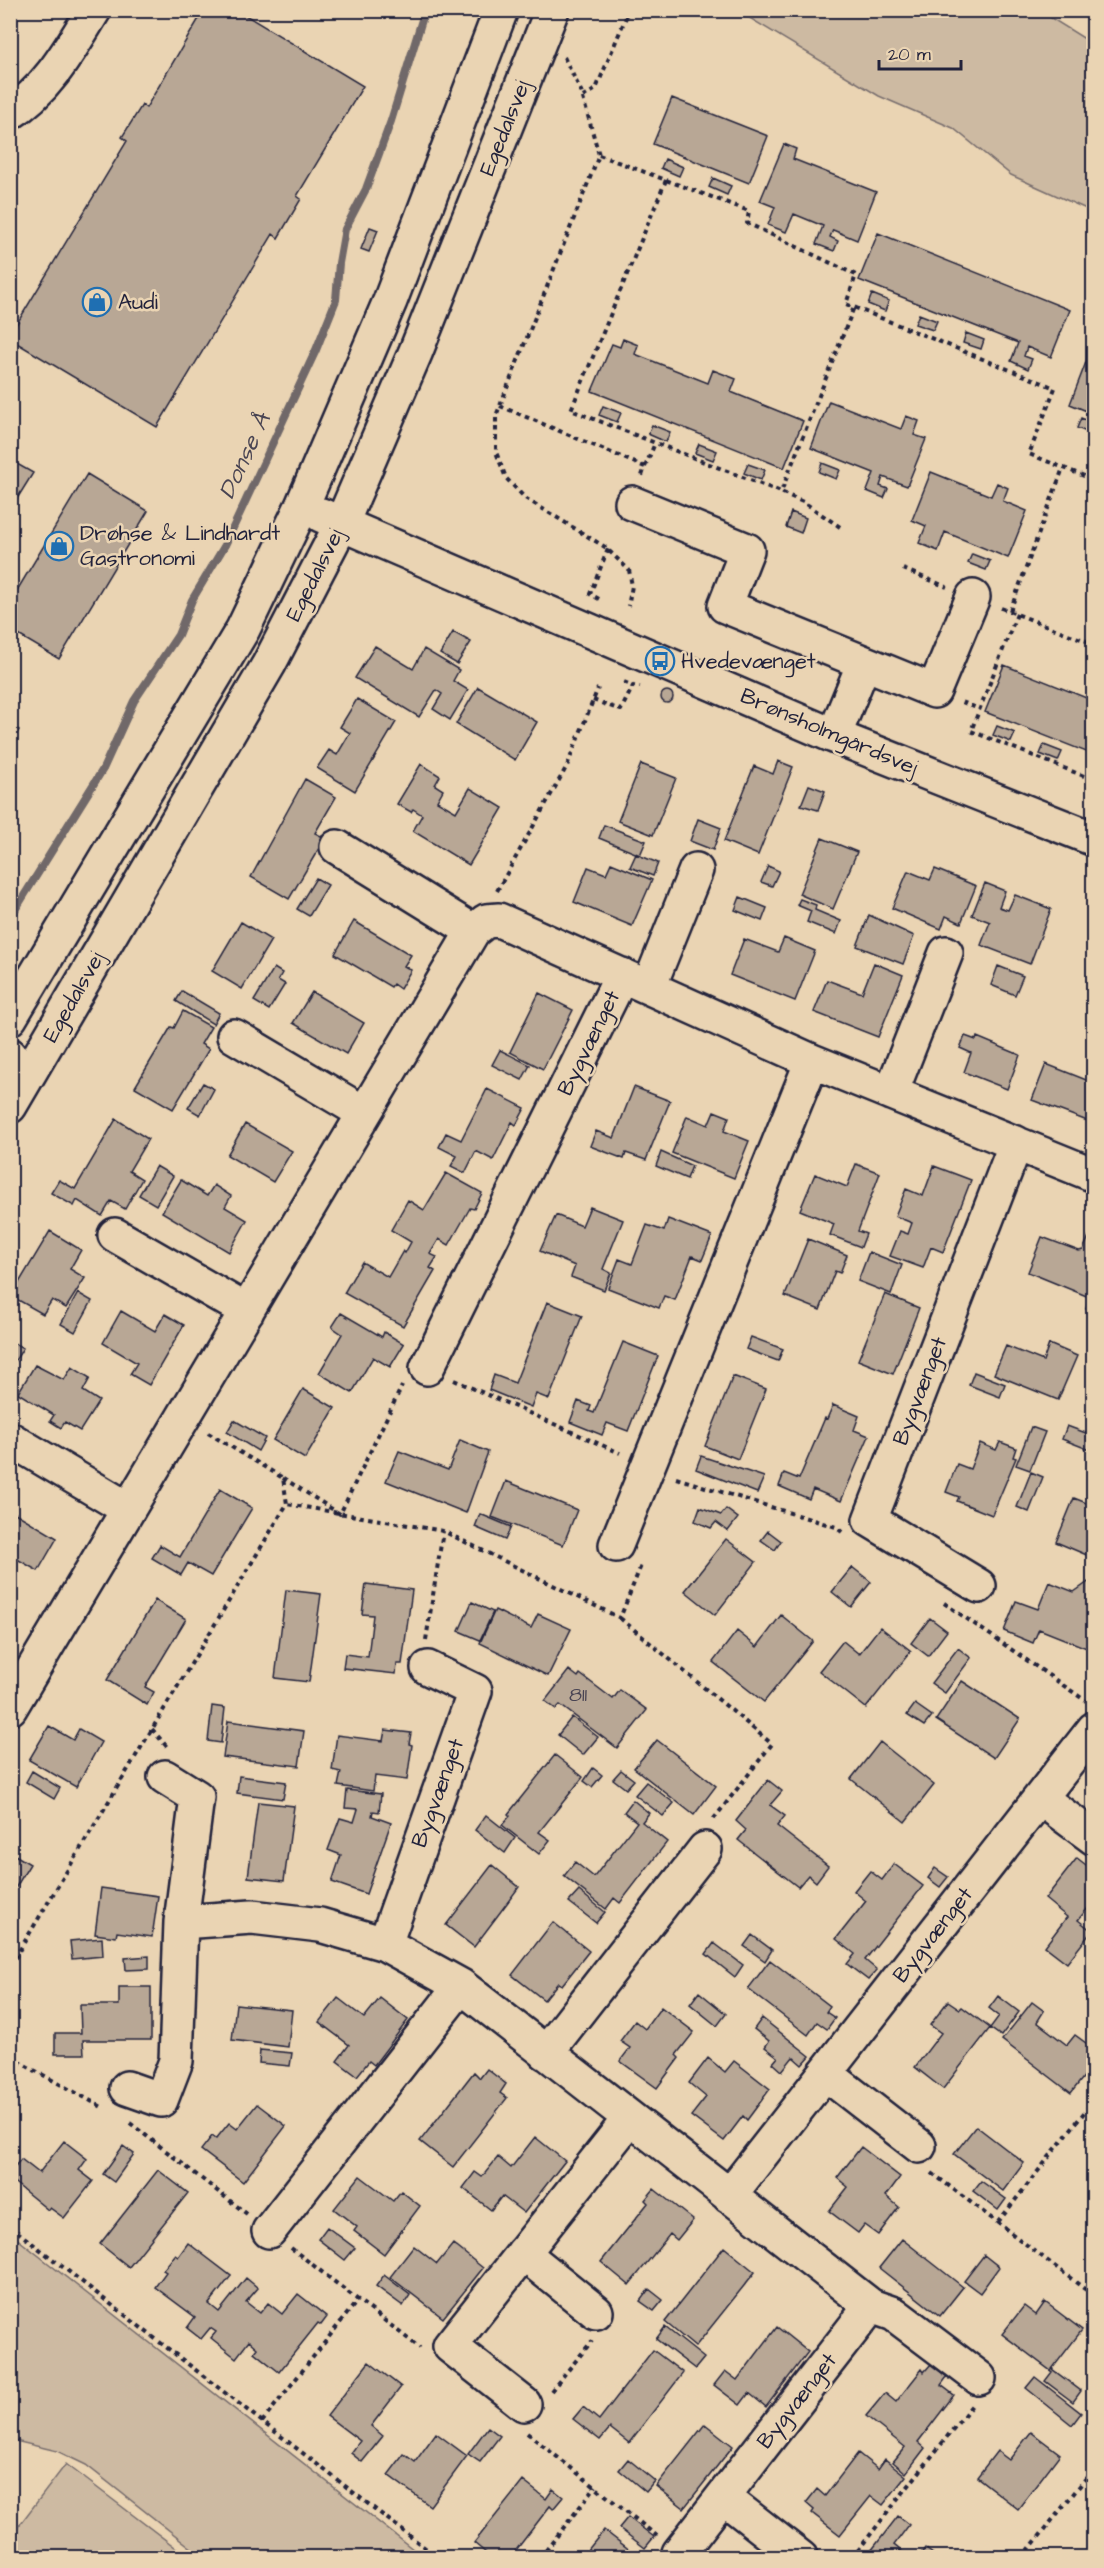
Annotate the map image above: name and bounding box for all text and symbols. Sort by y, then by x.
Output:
scale bar [879,33,962,71]
text: 20 m [888,42,931,67]
street label: Egedalsvej [472,76,539,181]
shop icon: Audi [81,286,113,318]
place label: Audi [118,287,158,318]
water label: Donse Å [210,406,280,504]
place label: Drøhse & Lindhardt Gastronomi [80,518,280,574]
street label: Egedalsvej [278,523,353,627]
shop icon: Drøhse & Lindhardt Gastronomi [43,530,75,562]
bus stop icon: Hvedevænget [644,645,676,677]
place label: Hvedevænget [681,646,816,678]
street label: Brønsholmgårdsvej [735,681,923,784]
street label: Egedalsvej [35,946,113,1049]
street label: Bygvænget [550,985,629,1101]
street label: Bygvænget [885,1332,956,1450]
house number: 811 [569,1681,587,1709]
street label: Bygvænget [404,1734,473,1852]
street label: Bygvænget [886,1880,981,1990]
street label: Bygvænget [750,2346,845,2456]

